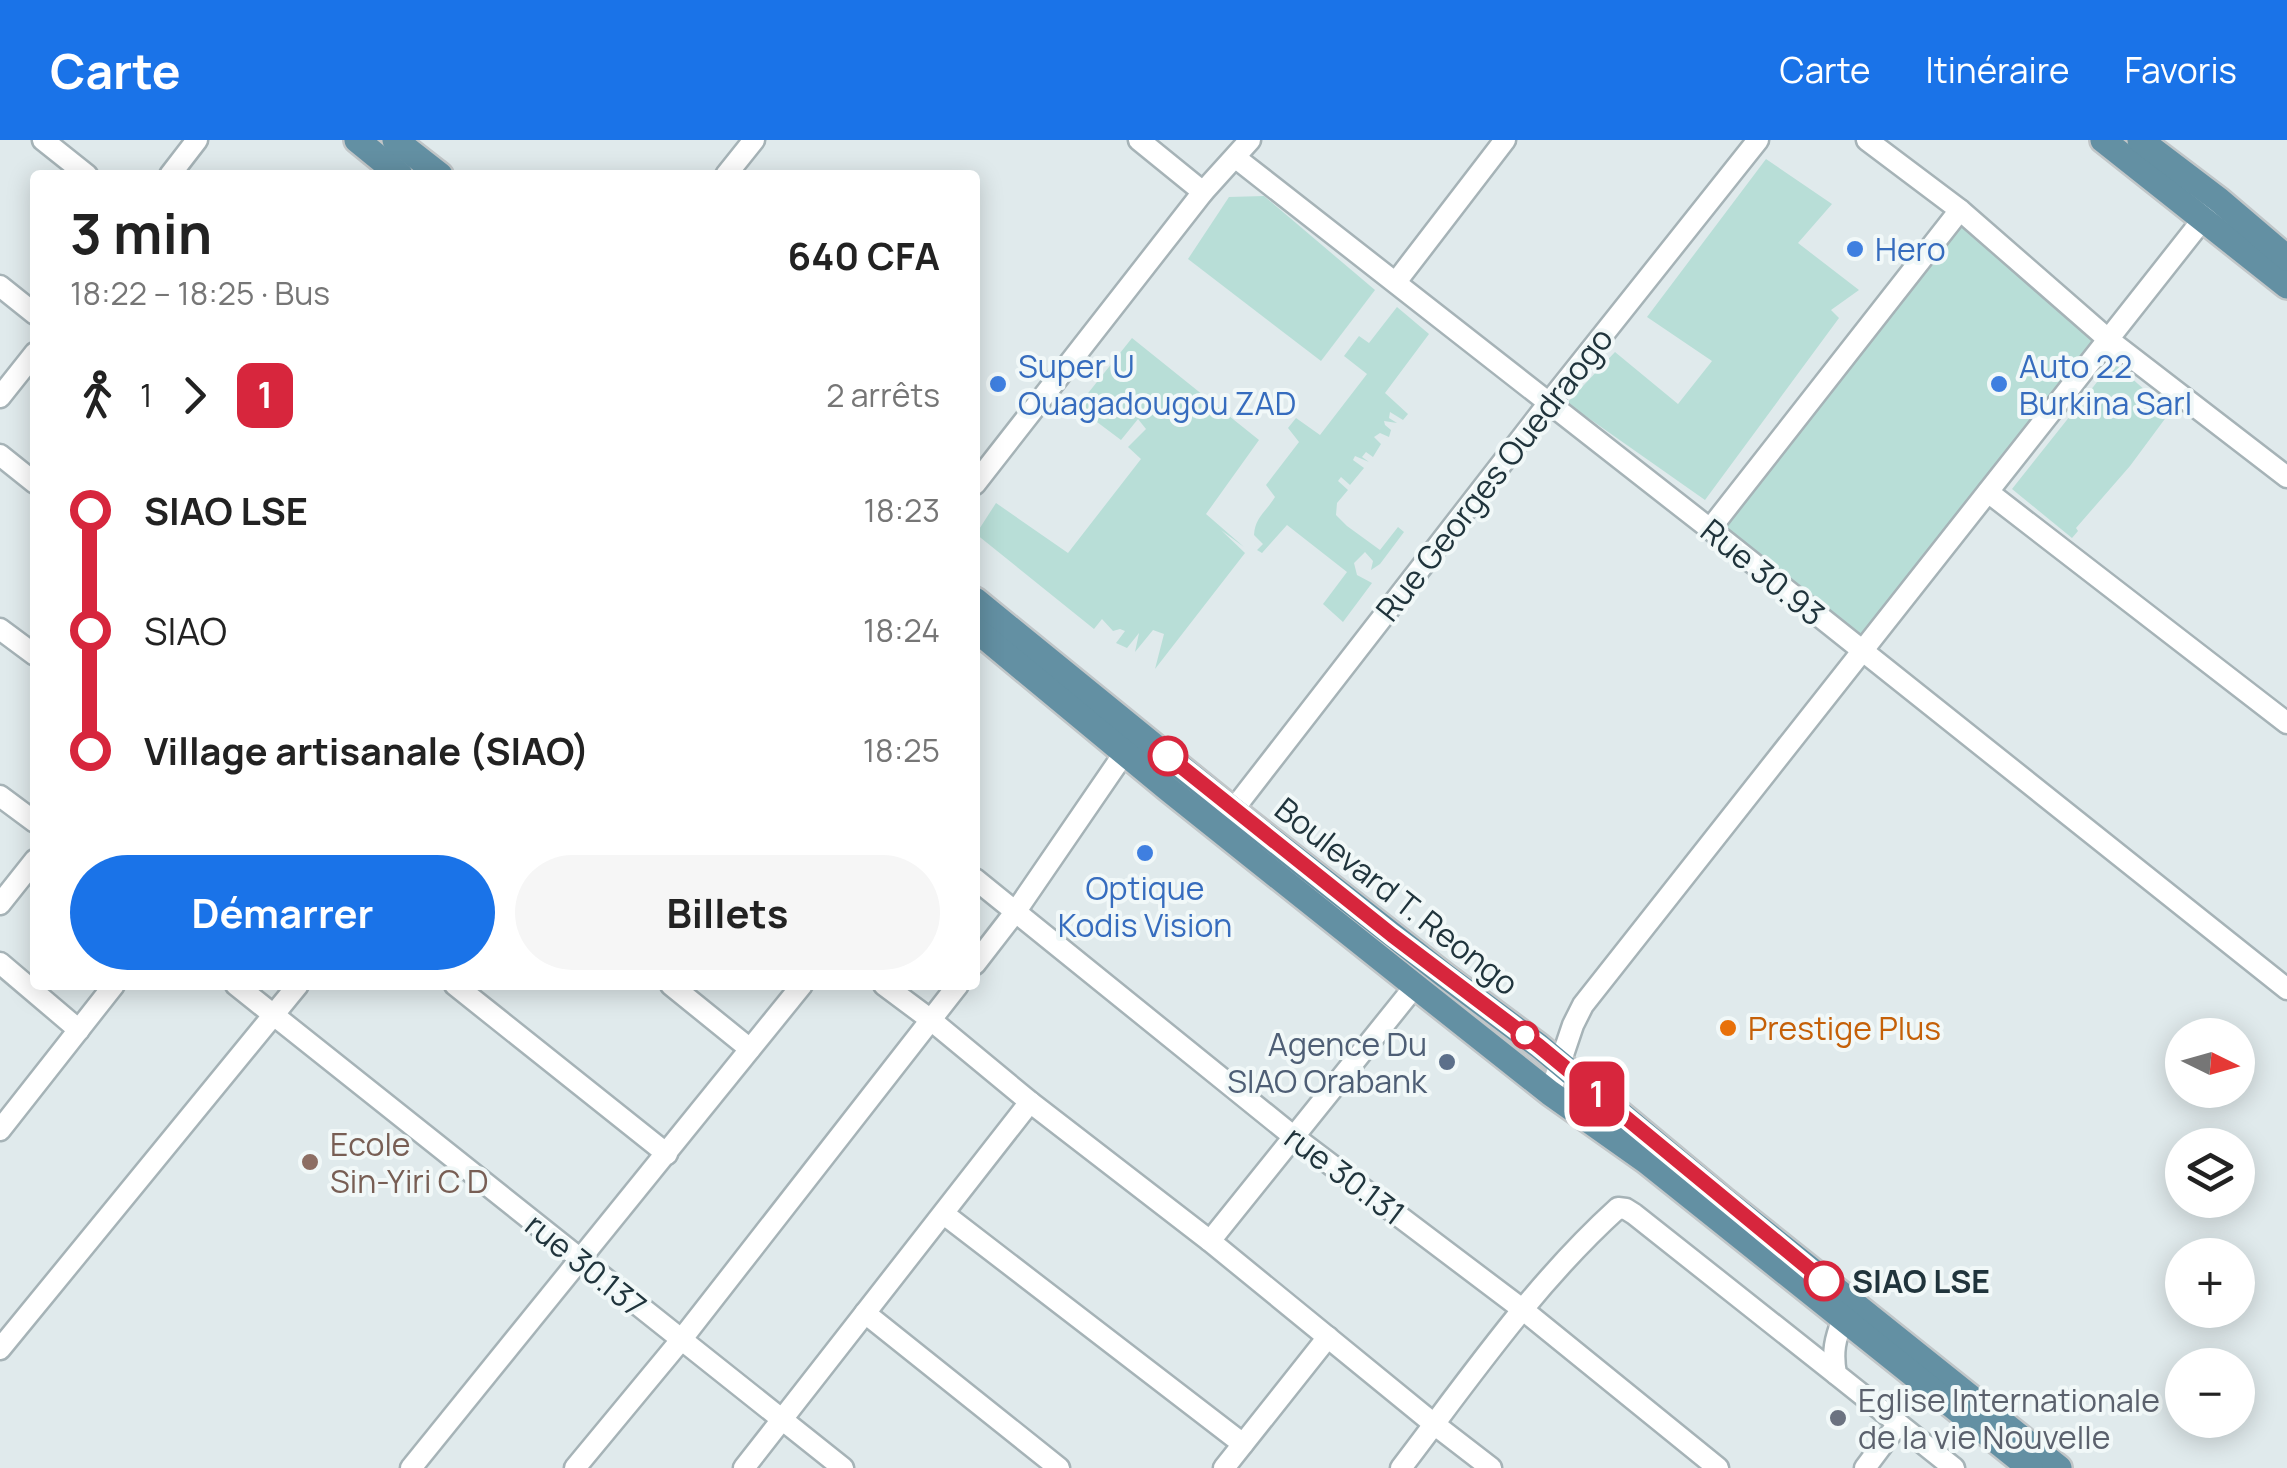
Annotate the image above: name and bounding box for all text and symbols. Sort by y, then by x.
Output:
text: Carte [50,38,181,103]
text: Carte [1780,46,1871,94]
text: Itinéraire [1926,46,2069,94]
text: Favoris [2124,46,2237,94]
text: 3 min [70,195,212,271]
place label: Hero [1875,227,1946,271]
text: 640 CFA [788,229,940,281]
marker: Hero [1844,238,1866,260]
text: 18:22 – 18:25 · Bus [70,271,330,315]
street label: Rue Georges Ouedraogo [1365,318,1623,630]
place label: Super U Ouagadougou ZAD [1018,344,1296,425]
place label: Auto 22 Burkina Sarl [2019,344,2192,425]
icon: walk [70,368,125,423]
icon: forward [167,368,222,423]
text: 1 [257,371,273,419]
text: 1 [140,373,152,417]
text: 2 arrêts [826,373,940,417]
marker: Super U Ouagadougou ZAD [987,373,1009,395]
marker: Auto 22 Burkina Sarl [1988,373,2010,395]
text: SIAO LSE [144,484,308,536]
text: 18:23 [863,488,940,532]
street label: Rue 30.93 [1692,509,1834,635]
text: SIAO [144,604,227,656]
text: 18:24 [863,608,940,652]
text: Village artisanale (SIAO) [144,724,589,776]
text: 18:25 [863,728,940,772]
unlabelled marker [1149,737,1187,775]
street label: Boulevard T. Reongo [1266,787,1528,1005]
marker: Optique Kodis Vision [1134,842,1156,864]
button: Démarrer [70,855,495,970]
button: Billets [515,855,940,970]
place label: Optique Kodis Vision [1058,866,1232,947]
place label: Prestige Plus [1748,1006,1941,1050]
marker: Prestige Plus [1717,1017,1739,1039]
north arrow [2165,1018,2255,1108]
map controls [2165,1018,2255,1438]
place label: Agence Du SIAO Orabank [1227,1022,1428,1103]
unlabelled marker [1512,1022,1538,1048]
marker: Agence Du SIAO Orabank [1436,1051,1458,1073]
line badge: 1 [1564,1062,1630,1126]
text: 1 [1589,1070,1605,1118]
street label: rue 30.131 [1276,1115,1414,1235]
place label: Ecole Sin-Yiri C D [330,1122,489,1203]
button: layers [2165,1128,2255,1218]
marker: Ecole Sin-Yiri C D [299,1151,321,1173]
street label: rue 30.137 [516,1203,656,1327]
button: + [2165,1238,2255,1328]
place label: SIAO LSE [1852,1259,1990,1303]
marker: SIAO LSE [1805,1262,1843,1300]
button: − [2165,1348,2255,1438]
place label: Eglise Internationale de la vie Nouvelle [1858,1378,2160,1459]
marker: Eglise Internationale de la vie Nouvelle [1827,1407,1849,1429]

